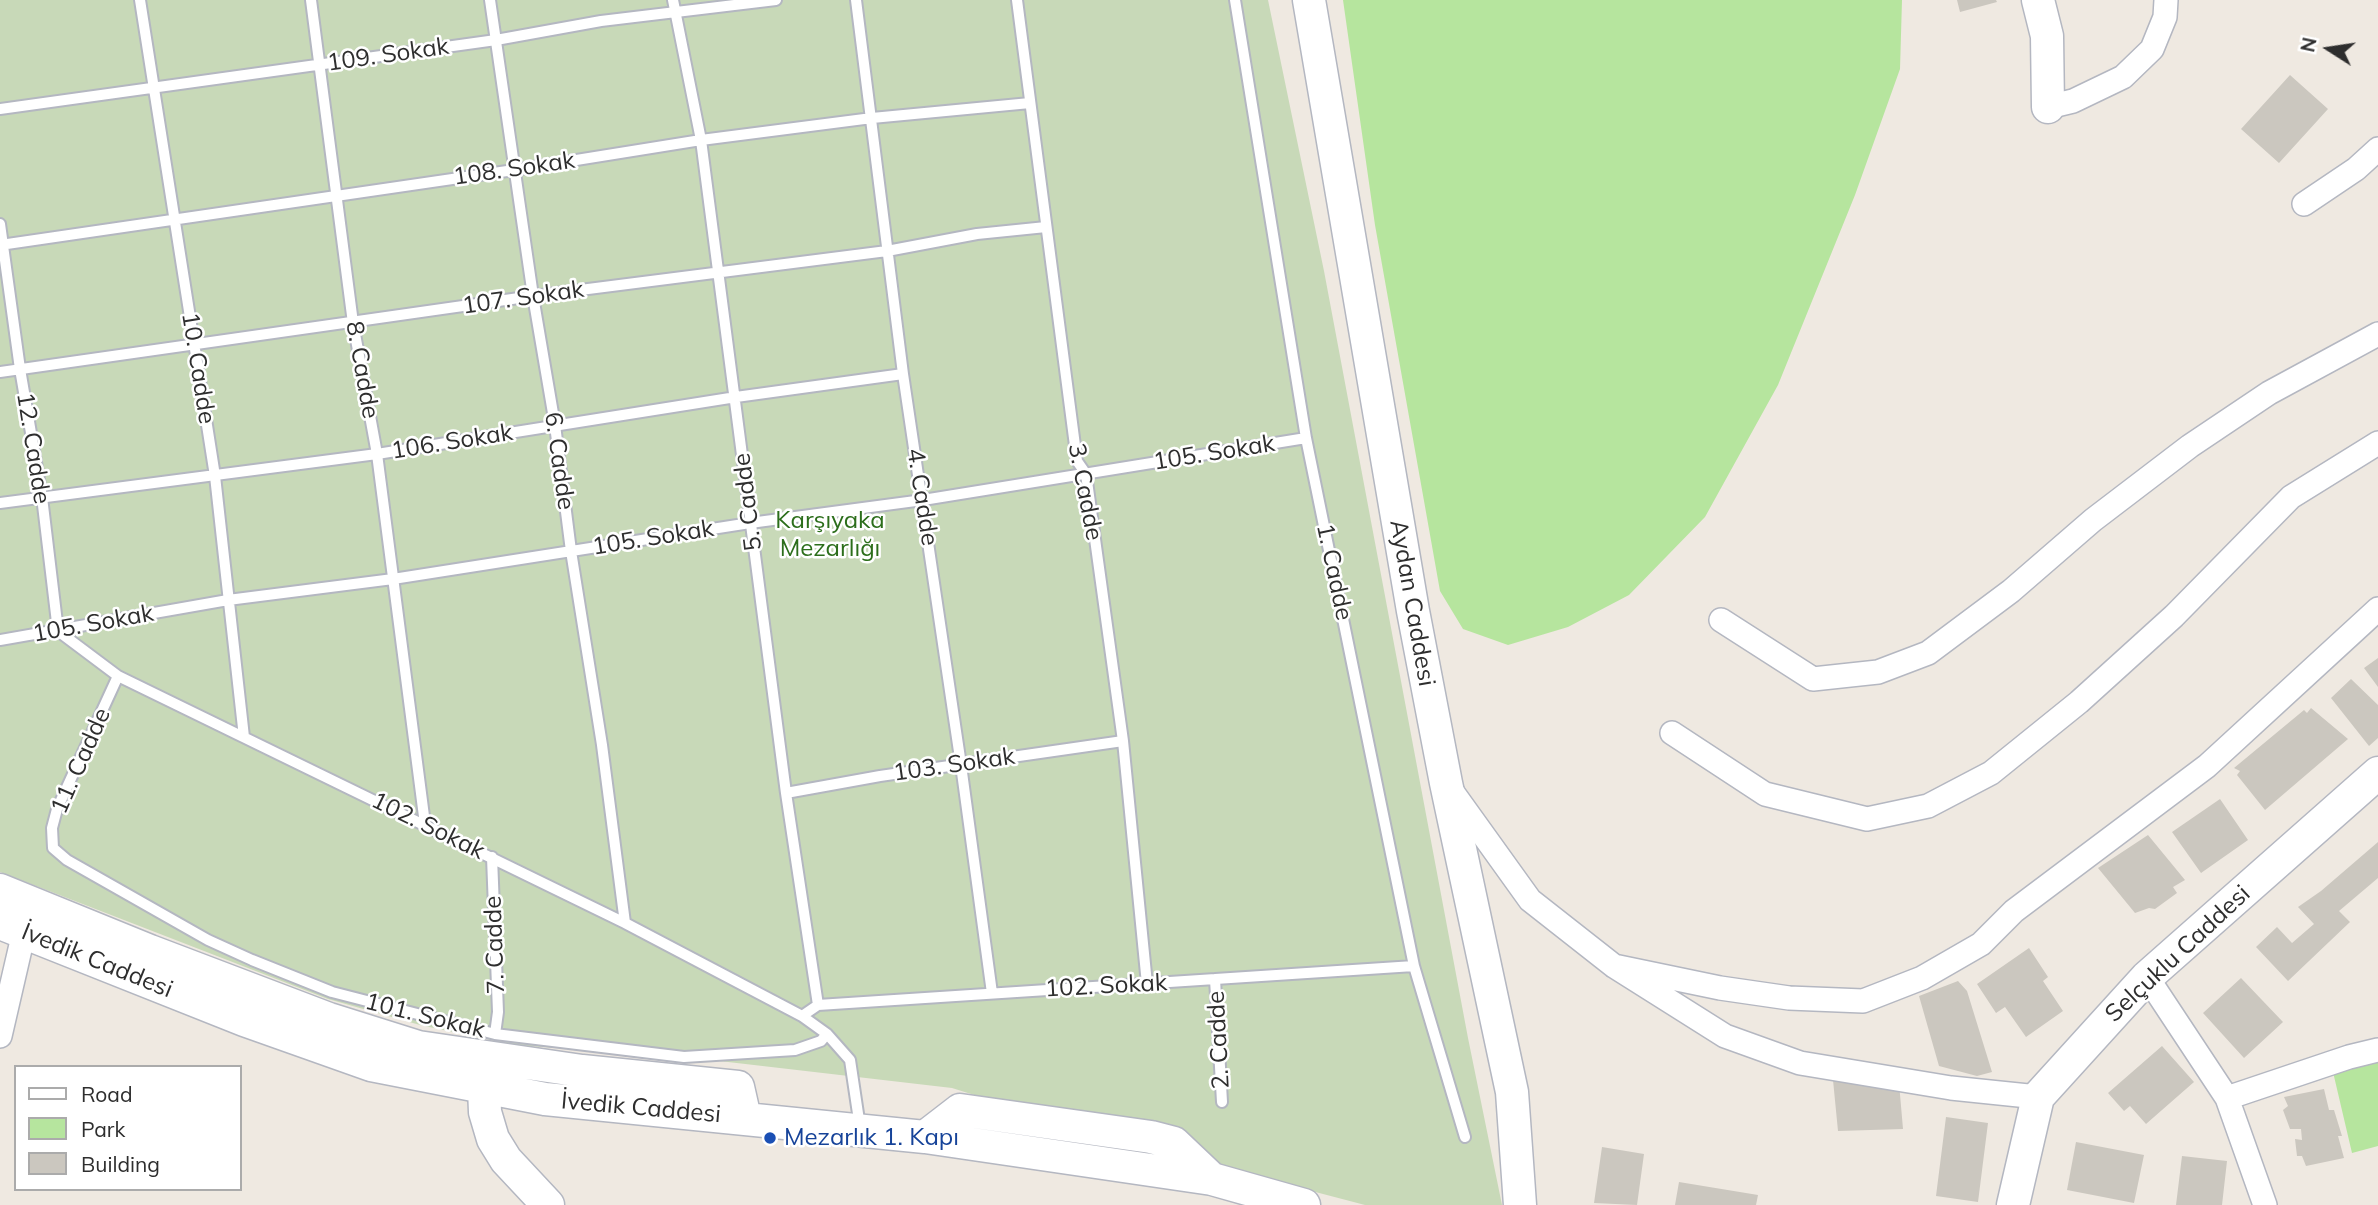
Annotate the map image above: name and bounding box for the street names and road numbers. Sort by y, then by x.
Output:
street label: 109. Sokak [325,32,451,78]
street label: 108. Sokak [451,146,577,192]
street label: 107. Sokak [460,275,586,321]
street label: 10. Cadde [175,310,221,426]
street label: 8. Cadde [339,319,385,421]
street label: 12. Cadde [10,390,56,506]
street label: 6. Cadde [538,410,580,512]
street label: 106. Sokak [389,418,515,466]
street label: 105. Sokak [1151,429,1277,477]
street label: 3. Cadde [1061,441,1109,543]
street label: 4. Cadde [900,446,944,548]
street label: 5. Cadde [728,451,768,553]
street label: 105. Sokak [590,514,716,562]
street label: Aydan Caddesi [1383,517,1441,689]
street label: 1. Cadde [1310,521,1358,623]
street label: 105. Sokak [30,599,156,649]
street label: 11. Cadde [45,704,117,818]
street label: 103. Sokak [891,742,1017,788]
street label: 102. Sokak [367,786,489,866]
street label: Selçuklu Caddesi [2100,880,2256,1028]
street label: 7. Cadde [479,895,511,995]
street label: İvedik Caddesi [17,918,177,1004]
street label: 102. Sokak [1044,968,1168,1004]
street label: 101. Sokak [362,987,488,1045]
street label: 2. Cadde [1202,990,1236,1090]
street label: İvedik Caddesi [560,1087,722,1129]

